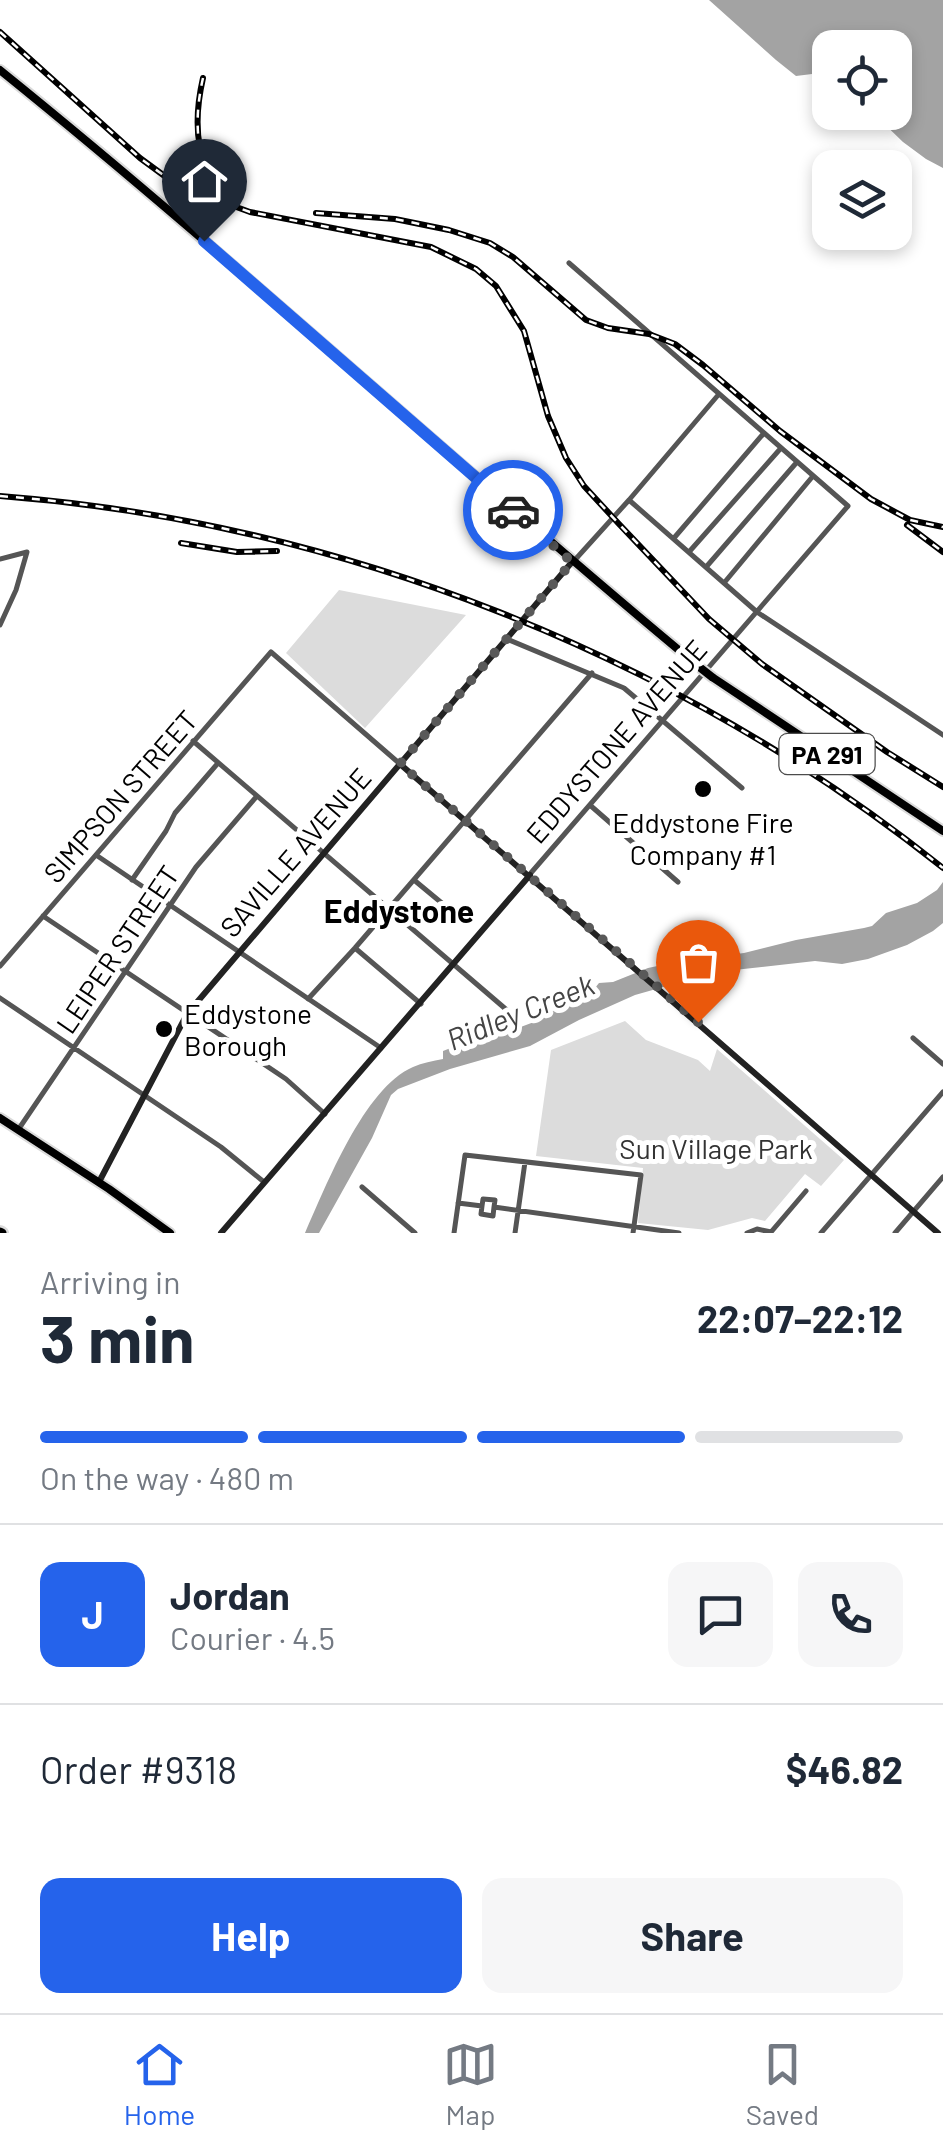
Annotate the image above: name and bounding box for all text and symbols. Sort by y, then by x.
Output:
map controls [812,30,912,250]
button: locate [812,30,912,130]
pin [162,139,247,242]
button: layers [812,150,912,250]
icon: home [177,154,232,209]
courier [463,460,563,560]
icon: car [486,483,541,538]
street label: EDDYSTONE AVENUE [518,632,714,850]
street label: SIMPSON STREET [36,703,204,889]
road number: PA 291 [780,734,874,774]
street label: SAVILLE AVENUE [212,761,378,943]
marker: Eddystone Fire Company #1 [692,778,714,800]
place label: Eddystone Fire Company #1 [612,805,794,871]
street label: LEIPER STREET [48,859,186,1039]
district label: Eddystone [324,891,474,929]
pin [656,920,741,1023]
icon: bag [671,935,726,990]
water label: Ridley Creek [441,965,599,1057]
place label: Eddystone Borough [184,996,312,1062]
marker: Eddystone Borough [153,1018,175,1040]
park label: Sun Village Park [619,1131,813,1165]
text: Arriving in [40,1262,180,1300]
text: 22:07–22:12 [697,1295,903,1341]
text: 3 min [40,1298,195,1376]
text: On the way · 480 m [40,1458,294,1496]
button: chat [668,1562,773,1667]
button: phone [798,1562,903,1667]
text: Jordan [170,1572,290,1618]
text: J [81,1591,104,1637]
text: Courier · 4.5 [170,1618,335,1656]
text: Order #9318 [40,1746,237,1792]
text: $46.82 [786,1746,903,1792]
button: Help [40,1878,462,1993]
button: Share [482,1878,903,1993]
tab: Home [124,2037,195,2131]
tab: Map [443,2037,498,2131]
tab: Saved [746,2037,819,2131]

